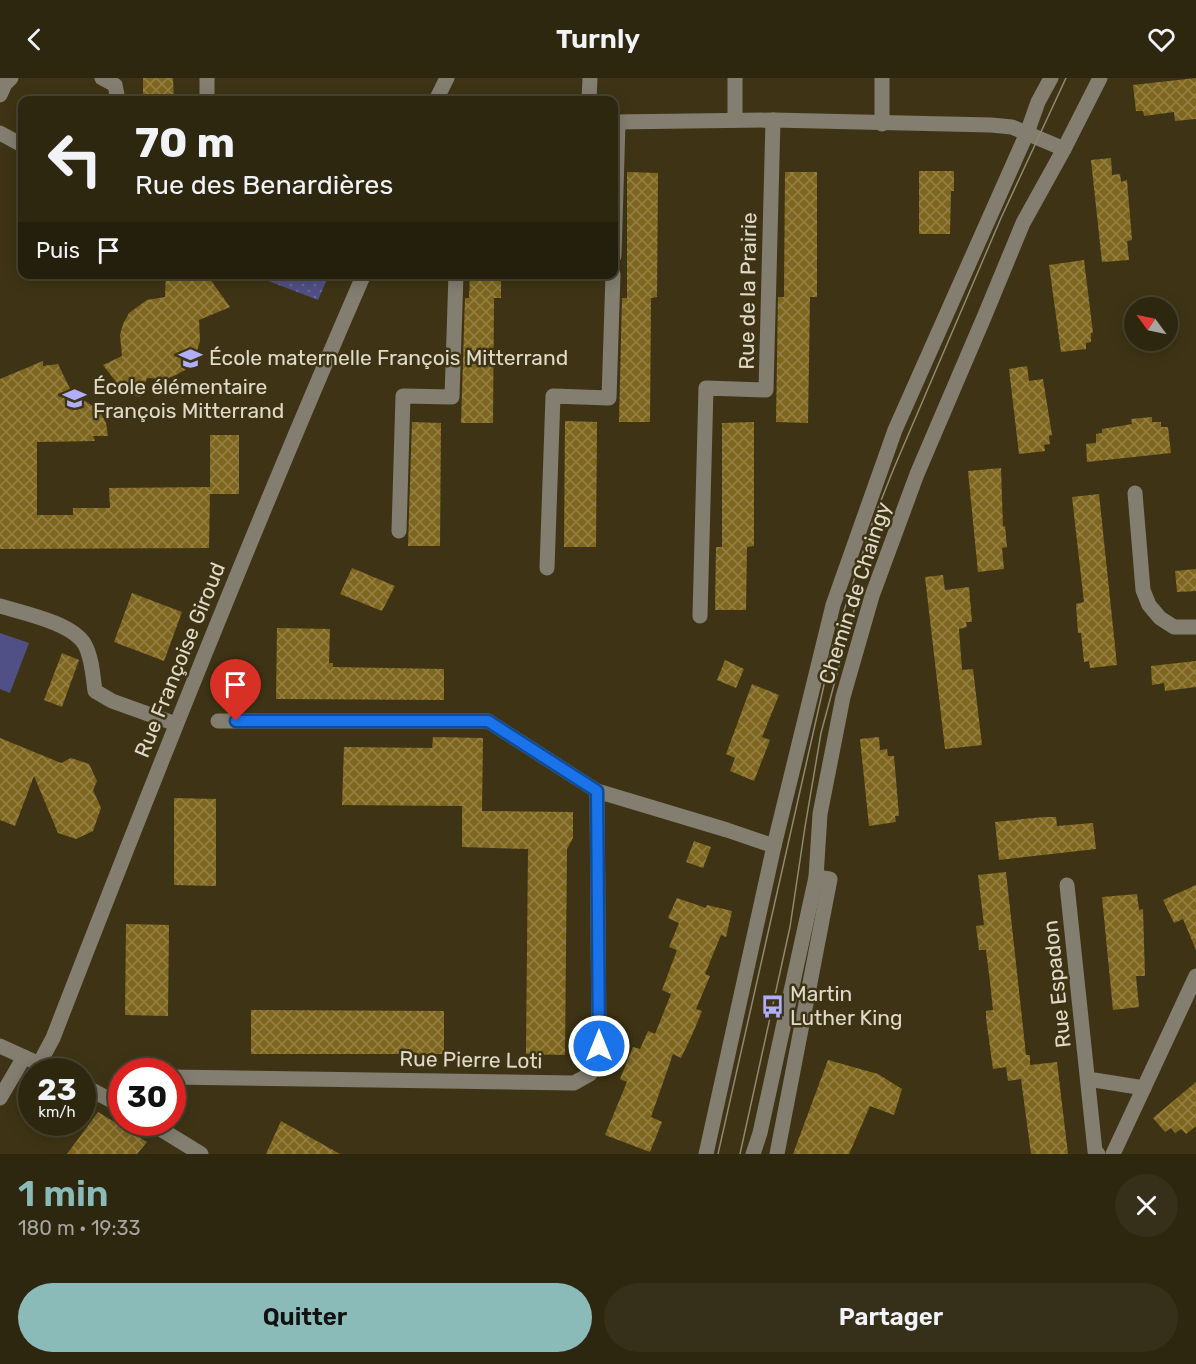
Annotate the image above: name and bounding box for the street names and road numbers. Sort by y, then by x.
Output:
street label: Rue de la Prairie [734,212,761,370]
street label: Chemin de Chaingy [813,498,896,687]
street label: Rue Françoise Giroud [129,559,230,761]
street label: Rue Espadon [1037,919,1076,1049]
street label: Rue Pierre Loti [399,1046,543,1073]

